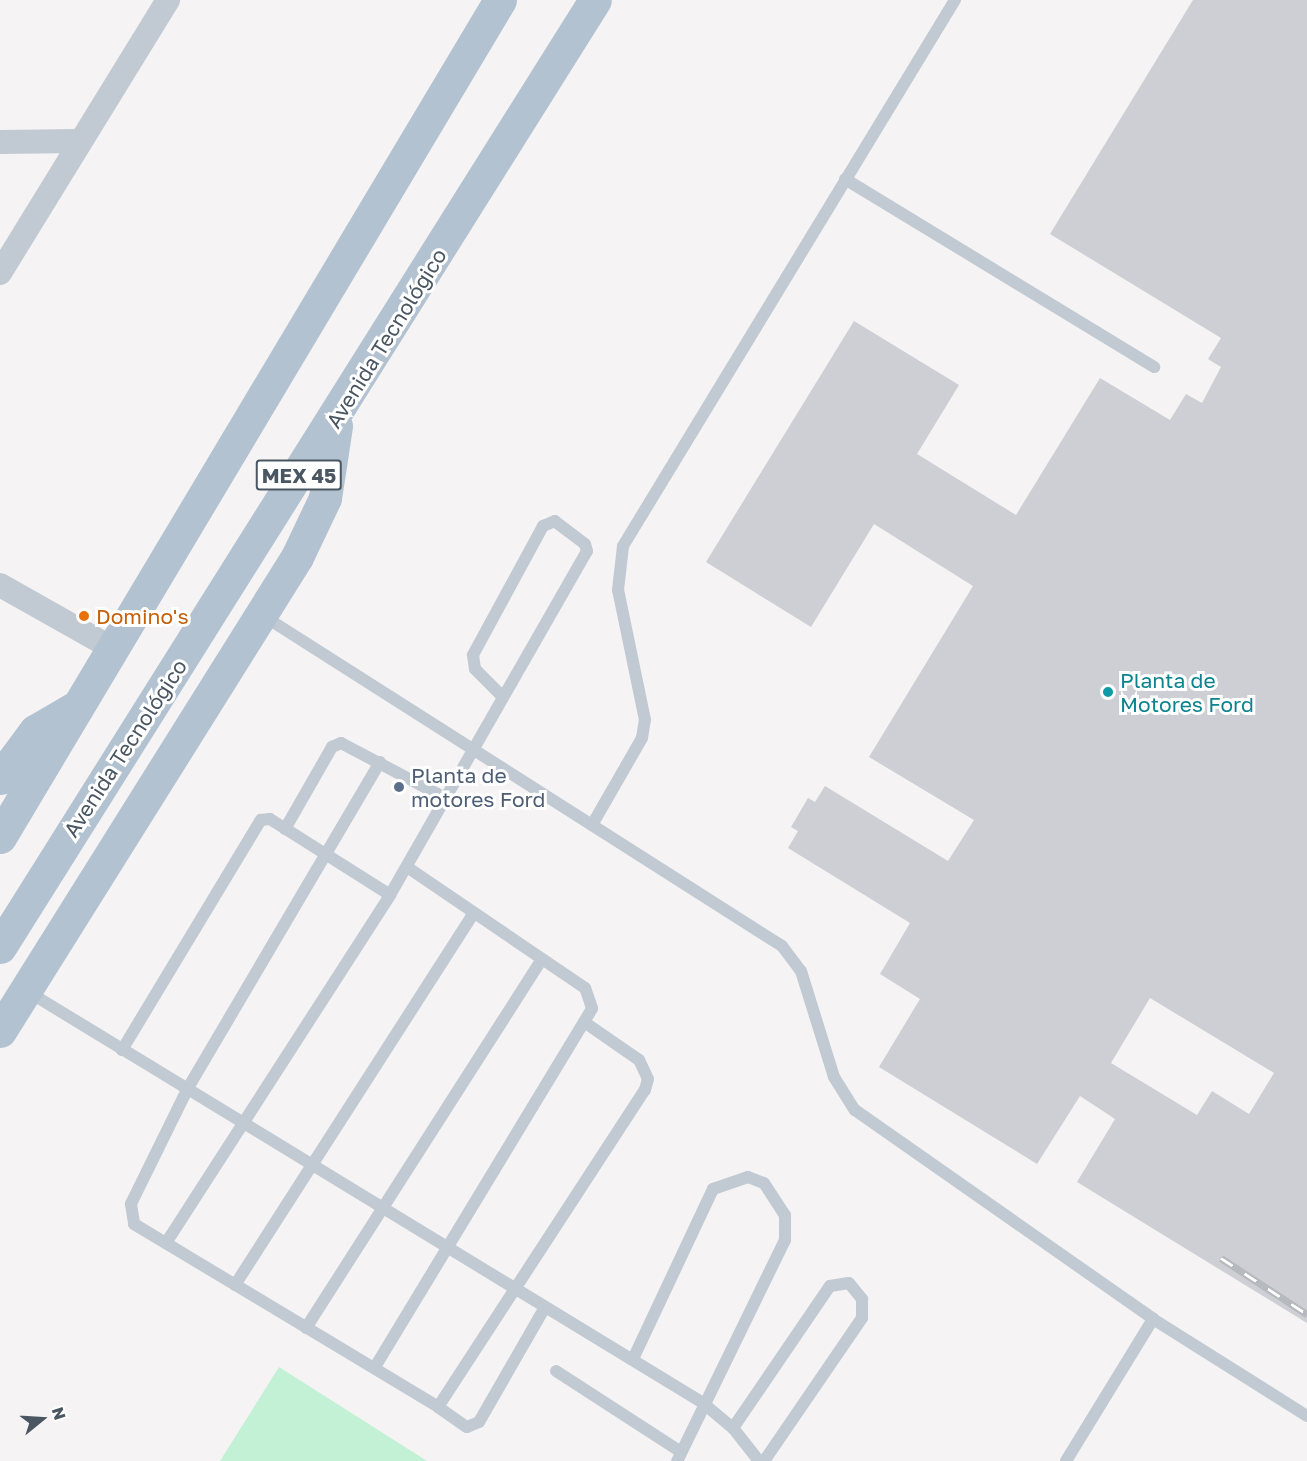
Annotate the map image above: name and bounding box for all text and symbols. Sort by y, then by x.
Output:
street label: Avenida Tecnológico [321,244,451,432]
road number: MEX 45 [256,458,342,492]
place label: Domino's [96,603,189,629]
marker: Domino's [77,609,91,623]
street label: Avenida Tecnológico [58,654,192,842]
place label: Planta de Motores Ford [1120,667,1254,717]
marker: Planta de Motores Ford [1101,685,1115,699]
place label: Planta de motores Ford [411,762,546,812]
marker: Planta de motores Ford [392,780,406,794]
north arrow [12,1389,72,1449]
text: N [48,1405,71,1422]

